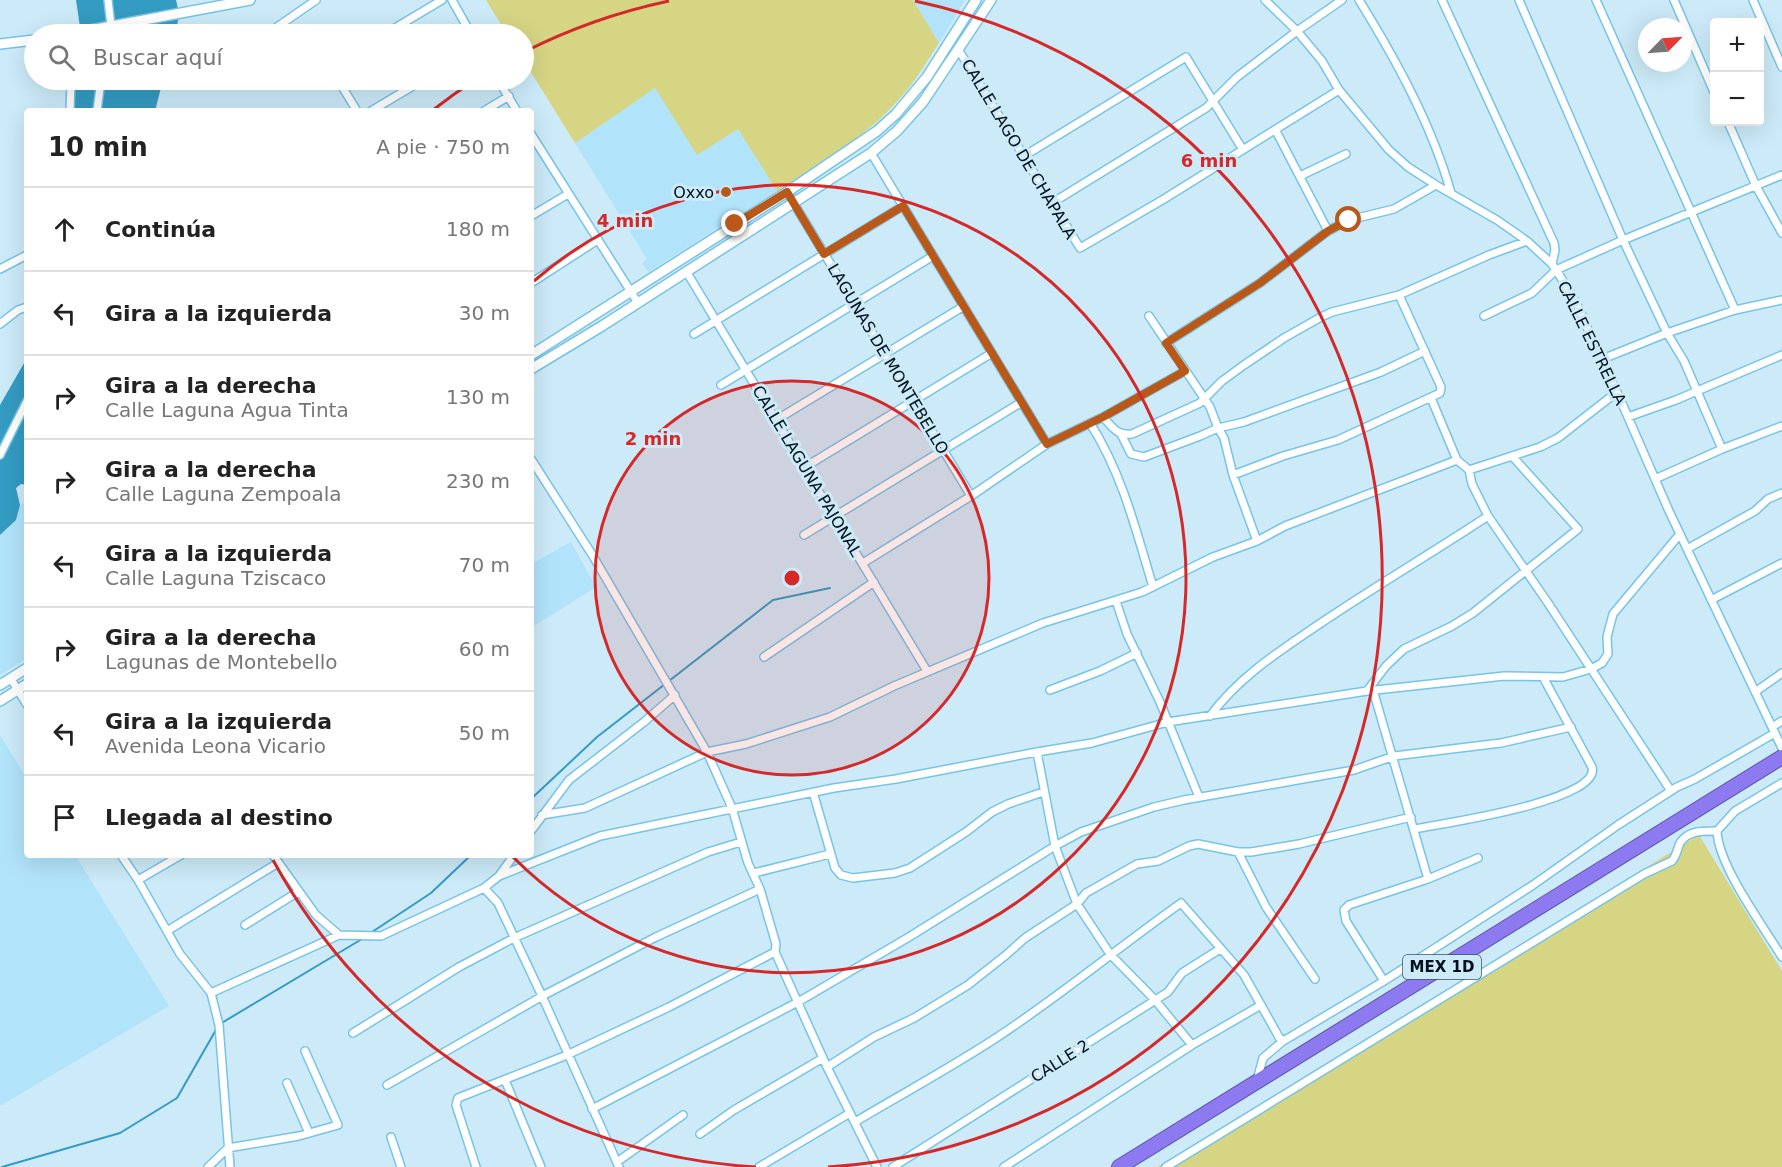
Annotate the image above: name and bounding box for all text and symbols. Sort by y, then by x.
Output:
north arrow [1638,18,1692,72]
map controls [1710,18,1764,126]
button: + [1710,18,1764,72]
search box [24,24,534,90]
icon: search [45,41,78,74]
text: Buscar aquí [93,45,223,70]
street label: CALLE LAGO DE CHAPALA [958,56,1080,242]
button: − [1710,72,1764,126]
text: 10 min [48,132,148,162]
text: A pie · 750 m [376,135,510,159]
text: 6 min [1181,150,1237,171]
place label: Oxxo [673,183,714,202]
marker: Oxxo [719,185,733,199]
route start [1335,206,1361,232]
text: 4 min [597,210,653,231]
route end [721,210,747,236]
icon: ahead [48,213,81,246]
text: Continúa [105,217,216,242]
text: 180 m [446,217,510,241]
street label: LAGUNAS DE MONTEBELLO [823,260,953,458]
street label: CALLE ESTRELLA [1554,278,1630,408]
icon: left [48,297,81,330]
text: Gira a la izquierda [105,301,332,326]
text: 30 m [459,301,510,325]
text: Gira a la derecha [105,373,317,398]
icon: right [48,381,81,414]
street label: CALLE LAGUNA PAJONAL [748,382,866,560]
text: 130 m [446,385,510,409]
text: Calle Laguna Agua Tinta [105,398,349,422]
text: 2 min [625,428,681,449]
text: Gira a la derecha [105,457,317,482]
icon: right [48,465,81,498]
text: 230 m [446,469,510,493]
text: Calle Laguna Zempoala [105,482,342,506]
text: Gira a la izquierda [105,541,332,566]
icon: left [48,549,81,582]
text: 70 m [459,553,510,577]
text: Calle Laguna Tziscaco [105,566,326,590]
centre of rings [782,568,802,588]
text: Gira a la derecha [105,625,317,650]
icon: right [48,633,81,666]
text: 60 m [459,637,510,661]
text: Lagunas de Montebello [105,650,338,674]
text: Gira a la izquierda [105,709,332,734]
icon: left [48,717,81,750]
text: 50 m [459,721,510,745]
text: Avenida Leona Vicario [105,734,326,758]
icon: arrive [48,801,81,834]
text: Llegada al destino [105,805,333,830]
road number: MEX 1D [1403,955,1481,979]
street label: CALLE 2 [1027,1036,1093,1086]

